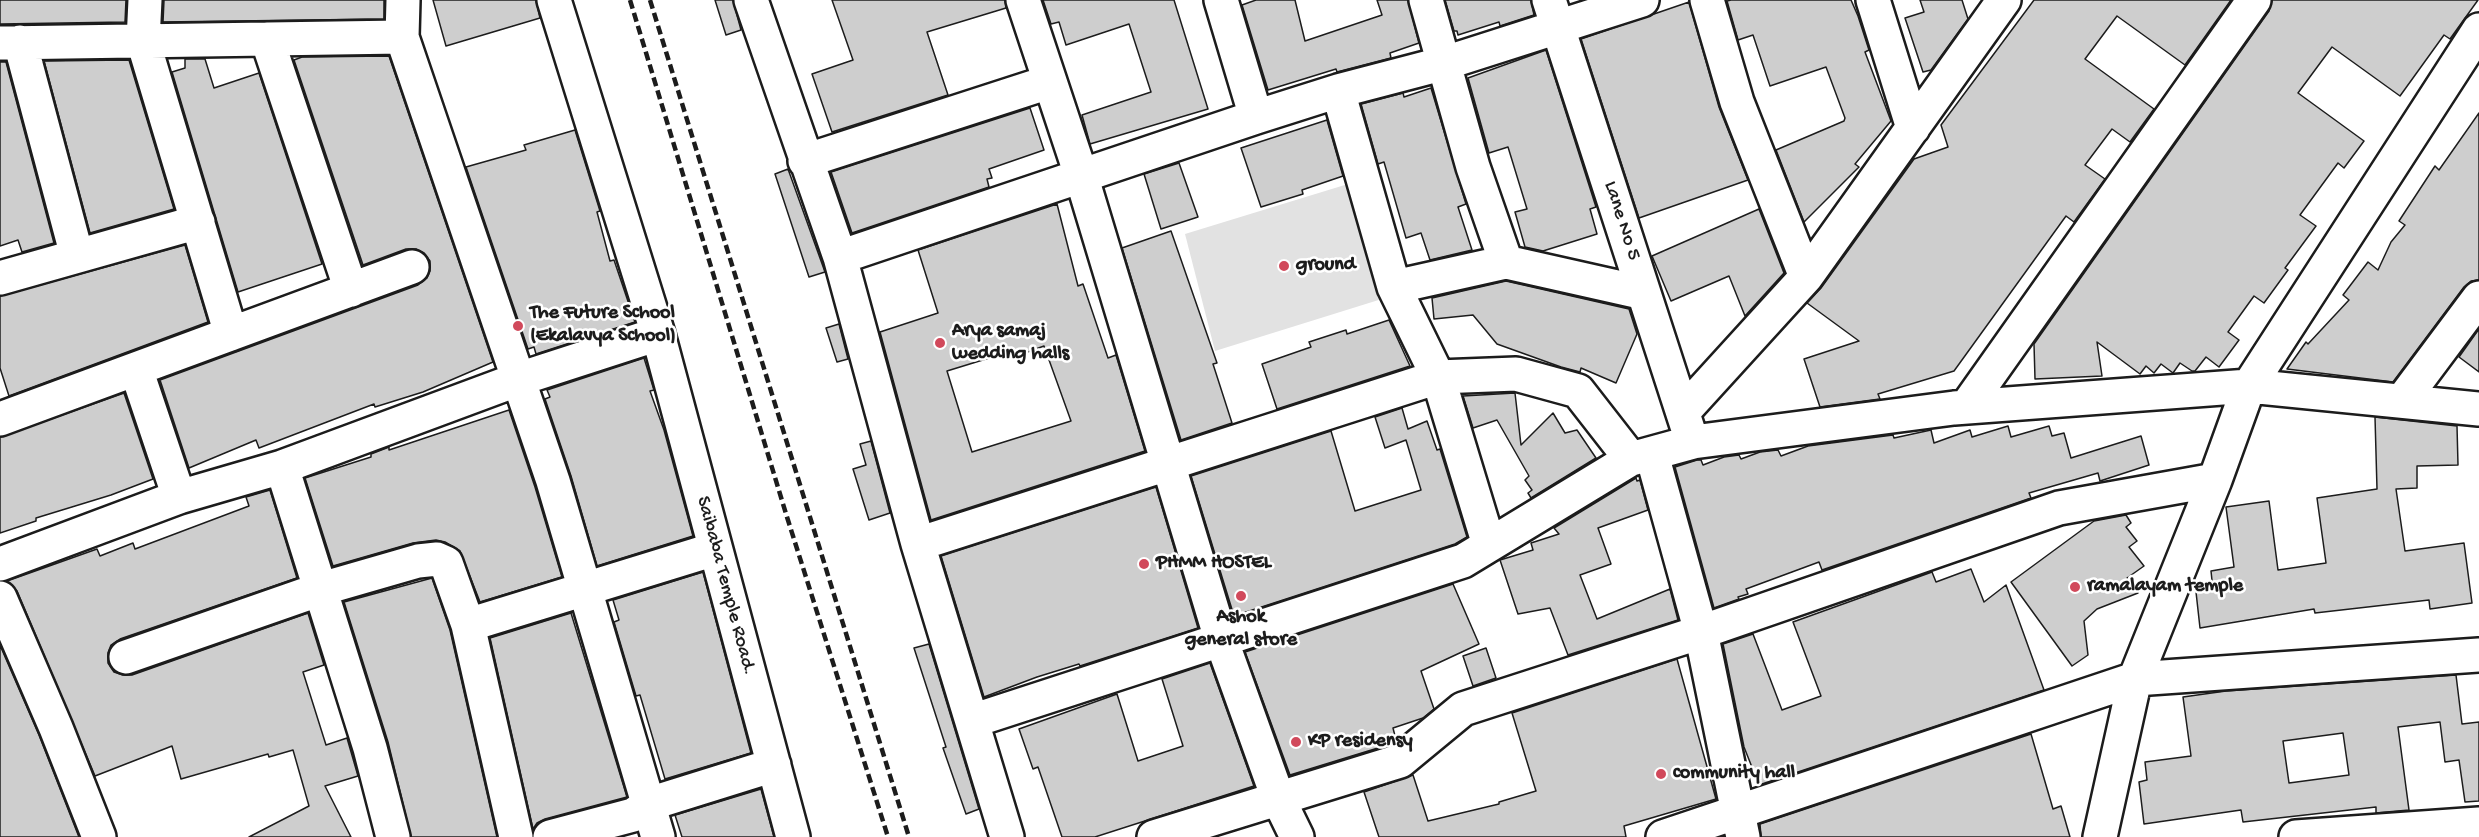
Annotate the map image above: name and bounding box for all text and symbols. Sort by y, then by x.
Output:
street label: Lane No 5 [1597,178,1645,264]
place label: ground [1296,254,1355,278]
marker: ground [1277,259,1291,273]
place label: The Future School (Ekalavya School) [530,302,676,349]
marker: The Future School (Ekalavya School) [511,319,525,333]
place label: Arya samaj wedding halls [952,320,1069,367]
marker: Arya samaj wedding halls [933,336,947,350]
street label: Saibaba Temple Road. [690,494,760,678]
place label: PHMM HOSTEL [1156,552,1271,576]
marker: PHMM HOSTEL [1137,557,1151,571]
place label: ramalayam temple [2087,575,2243,599]
marker: ramalayam temple [2068,580,2082,594]
marker: Ashok general store [1234,589,1248,603]
place label: Ashok general store [1185,606,1297,653]
place label: KP residensy [1308,730,1413,754]
marker: KP residensy [1289,735,1303,749]
place label: community hall [1673,762,1795,786]
marker: community hall [1654,767,1668,781]

